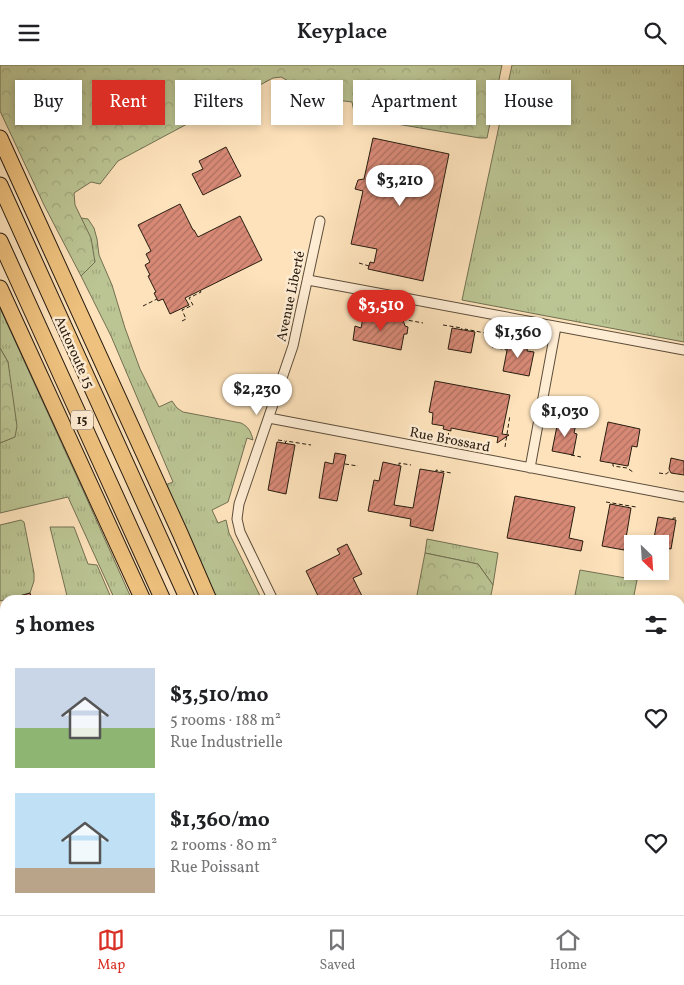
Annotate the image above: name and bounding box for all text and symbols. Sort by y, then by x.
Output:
text: Keyplace [297,17,387,48]
icon: menu [15,19,43,47]
icon: search [641,19,669,47]
chip: Buy [15,80,82,125]
chip: Rent [92,80,165,125]
chip: Filters [175,80,261,125]
chip: New [271,80,343,125]
chip: Apartment [353,80,476,125]
chip: House [486,80,571,125]
pin: $3,210 [359,165,441,207]
text: $3,210 [377,170,423,192]
street label: Avenue Liberté [273,249,310,343]
pin: $3,510 [340,289,422,332]
text: $3,510 [358,295,404,317]
street label: Autoroute 15 [49,313,98,392]
pin: $1,360 [477,317,559,359]
text: $1,360 [495,322,541,344]
pin: $2,230 [216,373,298,416]
text: $2,230 [233,379,281,401]
pin: $1,030 [524,395,606,438]
text: $1,030 [541,401,589,423]
road number: 15 [71,411,93,429]
street label: Rue Brossard [408,423,492,458]
north arrow [624,535,669,580]
map controls [624,535,669,580]
text: 5 homes [15,611,95,640]
icon: filters [642,611,670,639]
text: $3,510/mo [170,681,269,710]
icon: home [55,688,115,748]
icon: heart [642,704,670,732]
text: 5 rooms · 188 m² [170,710,281,732]
text: Rue Industrielle [170,732,283,754]
text: $1,360/mo [170,806,270,835]
icon: home [55,813,115,873]
icon: heart [642,829,670,857]
text: 2 rooms · 80 m² [170,835,277,857]
text: Rue Poissant [170,857,260,879]
tab: Map [97,926,125,975]
tab: Saved [319,926,356,975]
tab: Home [550,926,587,975]

